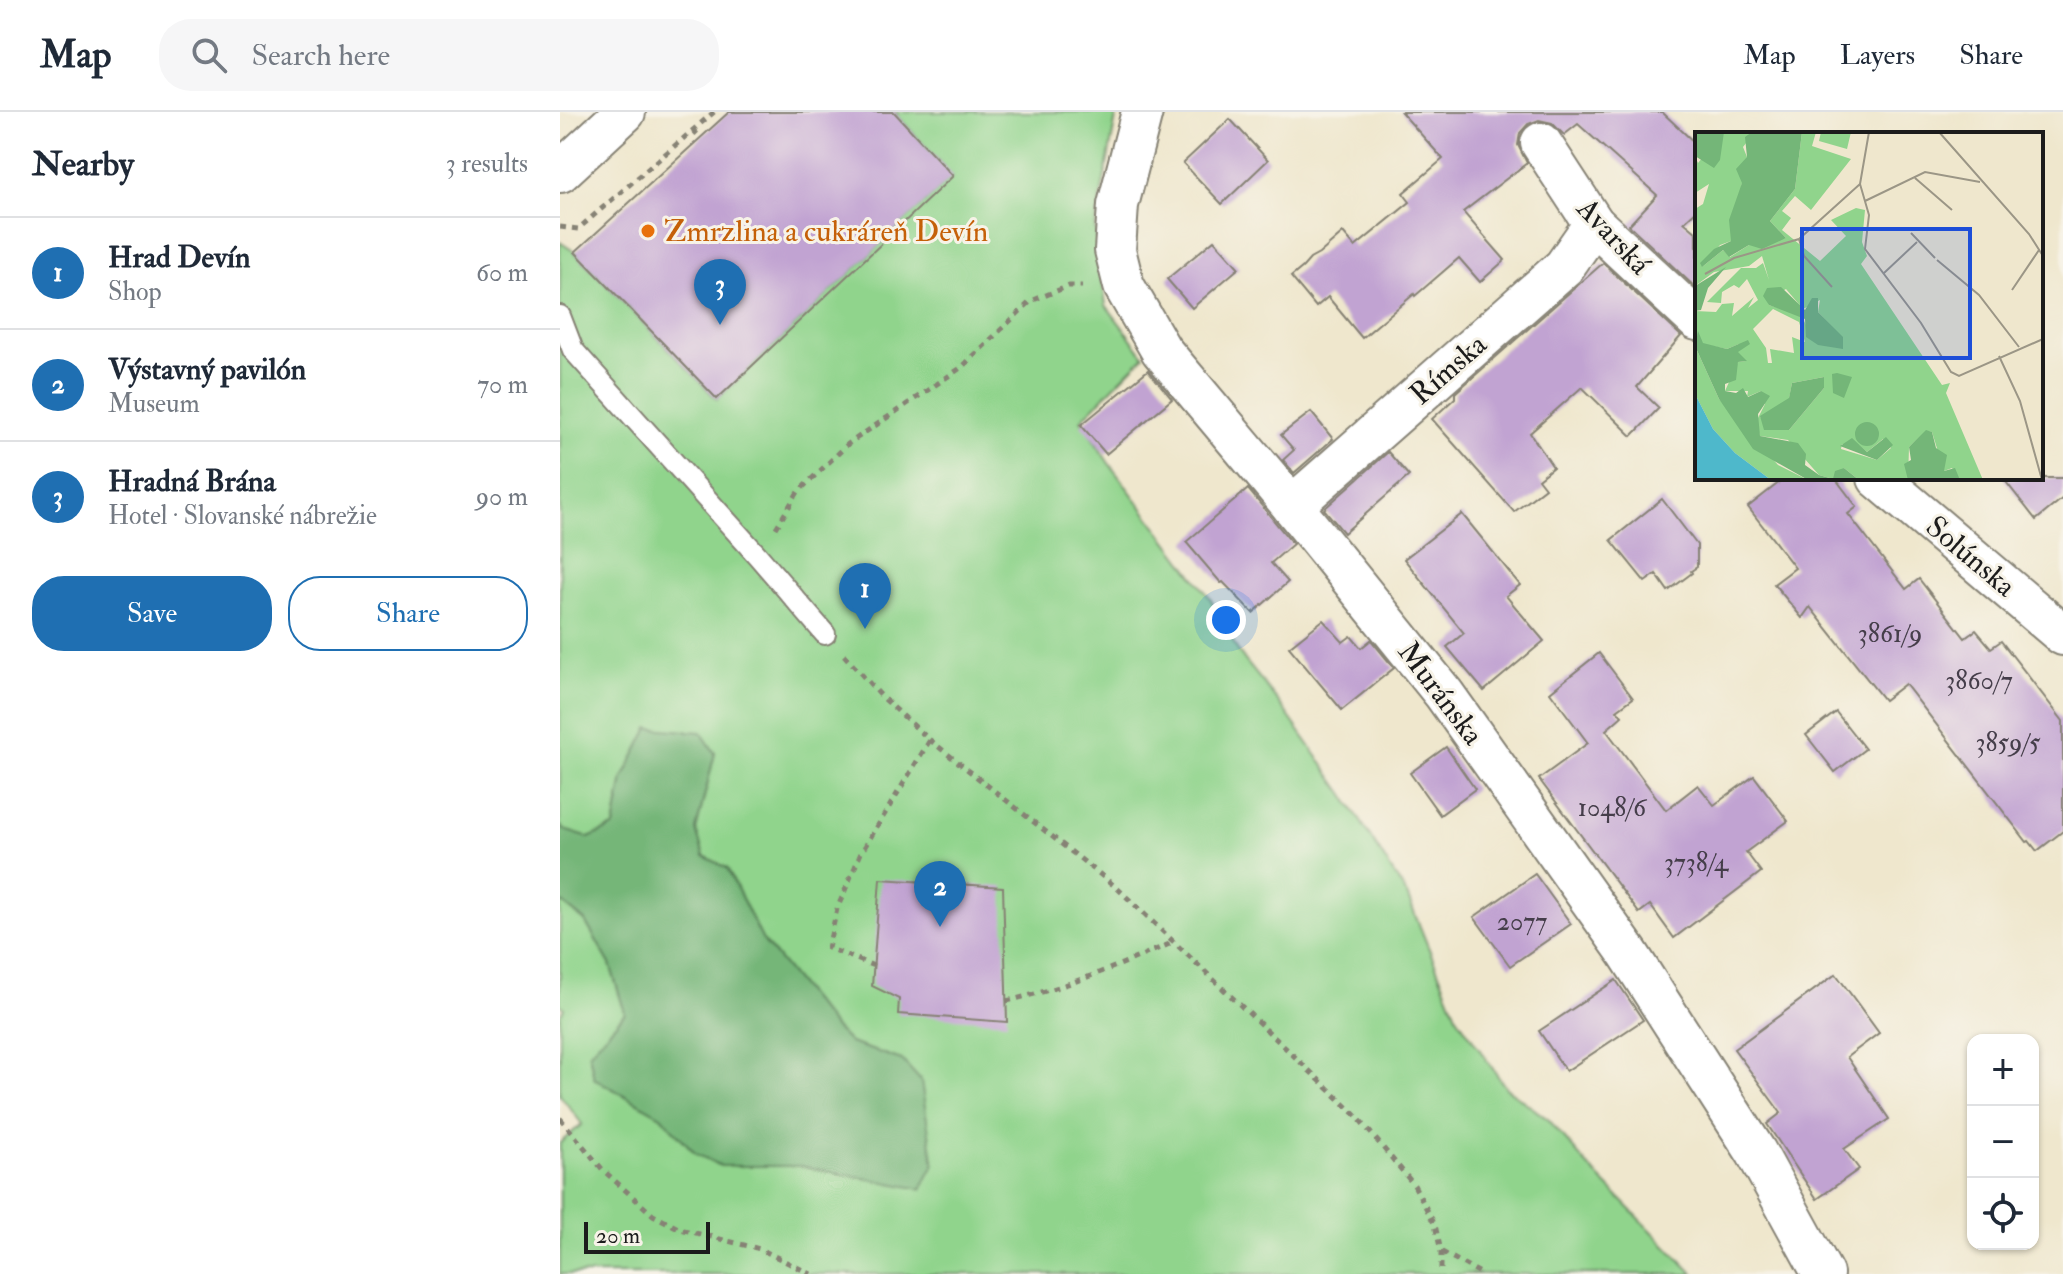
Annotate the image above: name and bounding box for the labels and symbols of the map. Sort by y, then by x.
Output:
inset map [1695,132,2043,480]
street label: Avarská [1568,190,1659,283]
place label: Zmrzlina a cukráreň Devín [664,213,988,250]
marker: Zmrzlina a cukráreň Devín [639,222,657,240]
pin: 3 [694,259,746,325]
street label: Rímska [1402,326,1495,413]
street label: Solúnska [1918,508,2024,605]
pin: 1 [839,563,891,629]
your location [1206,600,1246,640]
house number: 3861/9 [1858,618,1922,650]
street label: Muránska [1390,634,1492,753]
house number: 3860/7 [1945,665,2013,697]
house number: 3859/5 [1975,727,2041,759]
house number: 1048/6 [1578,792,1648,824]
house number: 3738/4 [1664,847,1729,879]
pin: 2 [914,861,966,927]
house number: 2077 [1497,906,1547,938]
scale bar [584,1218,710,1254]

